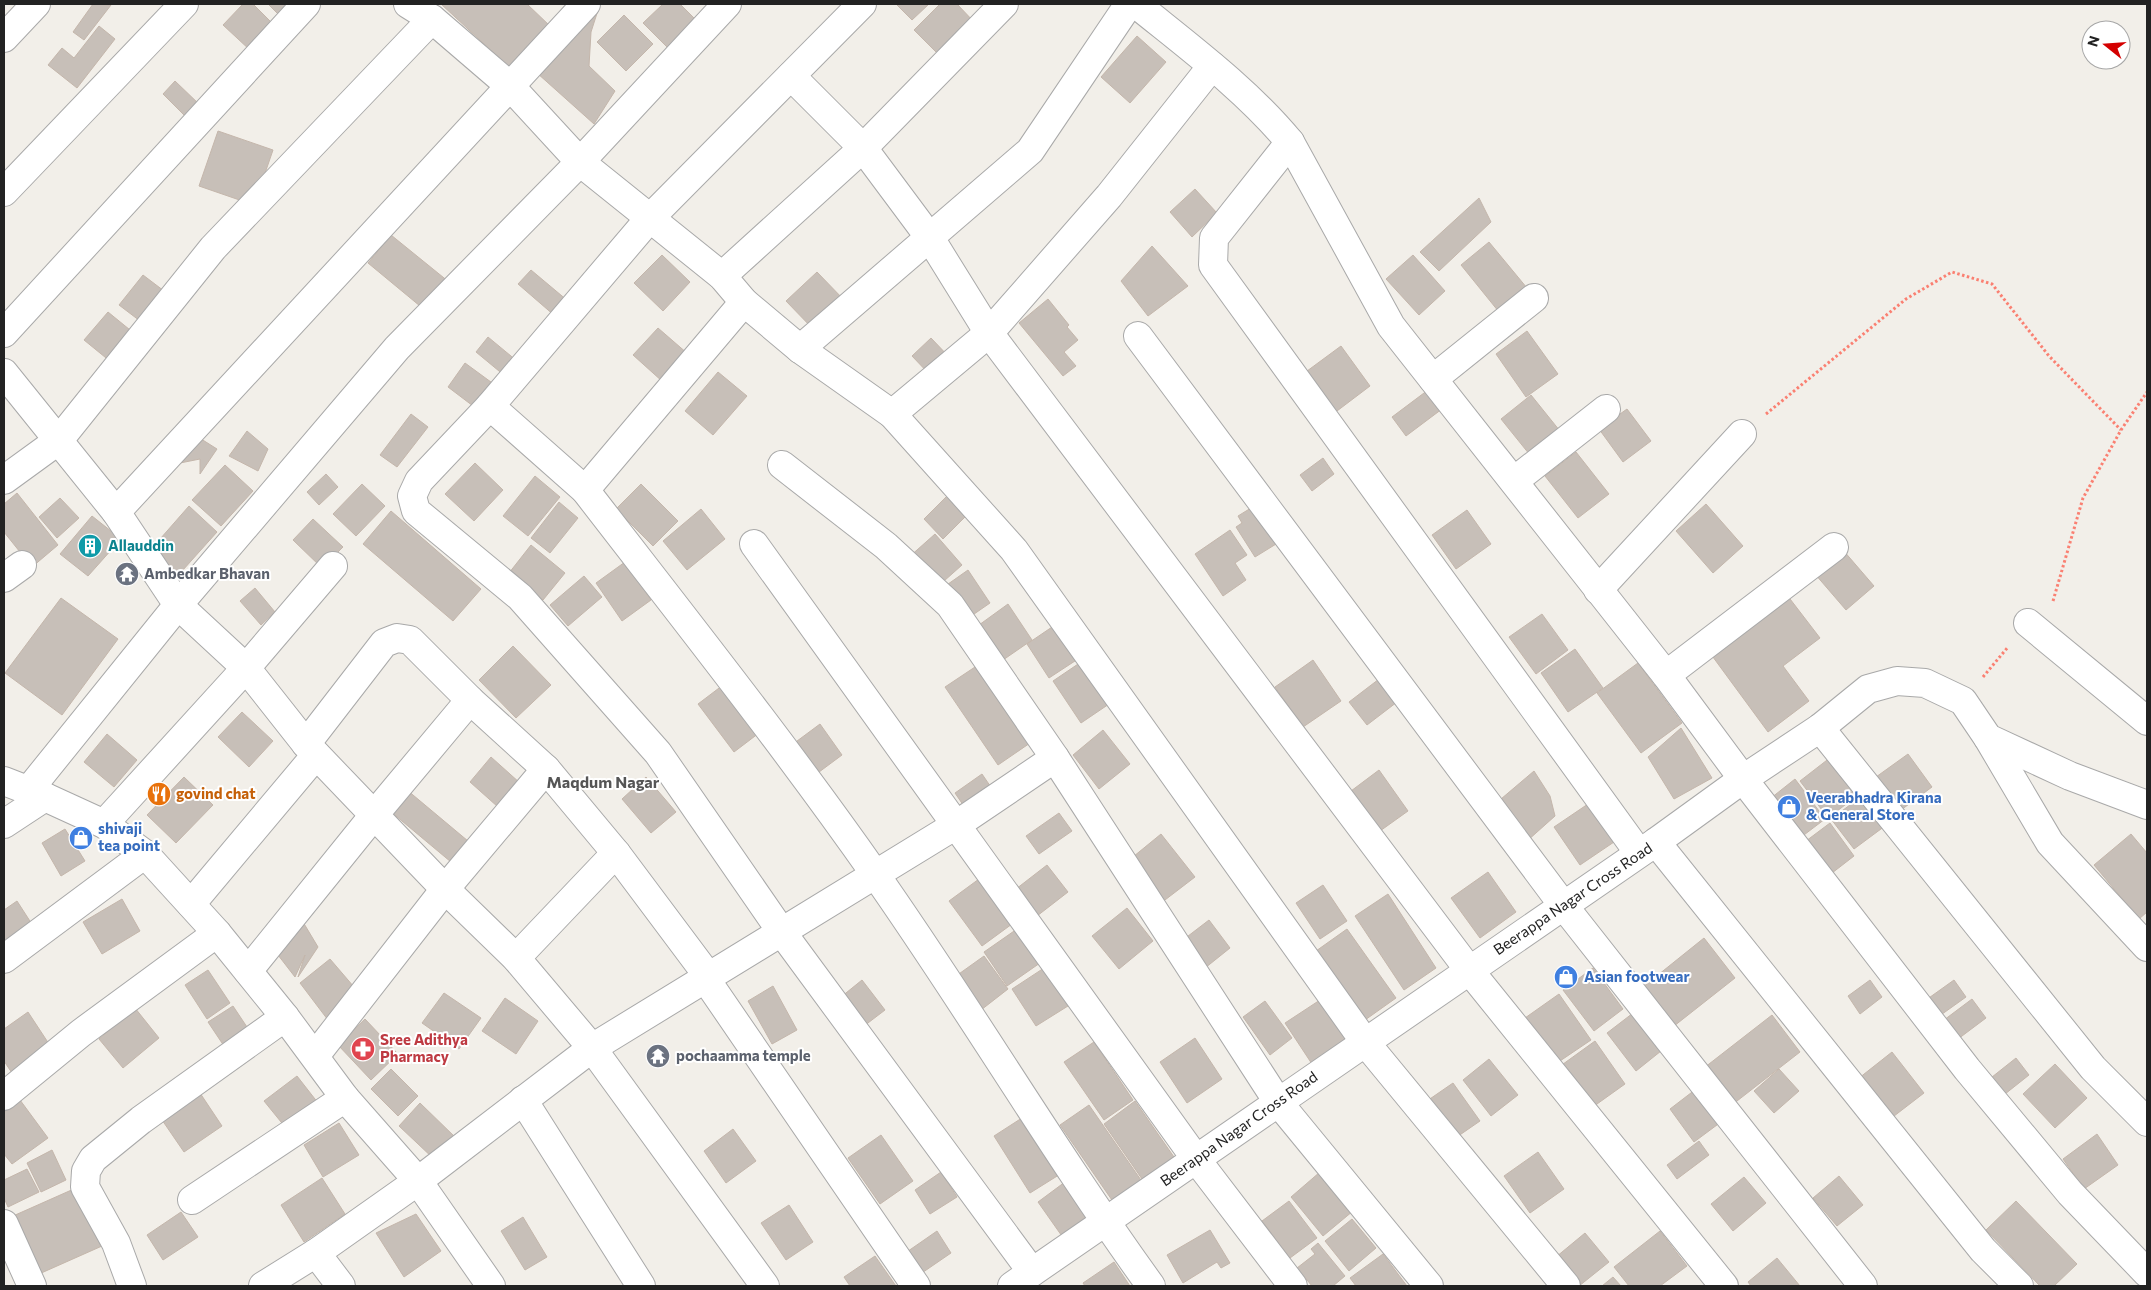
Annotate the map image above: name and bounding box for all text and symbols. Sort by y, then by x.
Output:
north arrow [2081,20,2131,70]
text: N [2083,34,2103,49]
building icon: Allauddin [77,533,103,559]
place label: Allauddin [108,536,174,554]
temple icon: Ambedkar Bhavan [114,561,140,587]
place label: Ambedkar Bhavan [144,564,270,582]
district label: Maqdum Nagar [547,772,660,791]
restaurant icon: govind chat [146,781,172,807]
place label: govind chat [176,784,256,802]
place label: Veerabhadra Kirana & General Store [1806,788,1942,823]
shop icon: Veerabhadra Kirana & General Store [1776,794,1802,820]
place label: shivaji tea point [98,819,160,854]
shop icon: shivaji tea point [68,825,94,851]
street label: Beerappa Nagar Cross Road [1490,838,1655,958]
shop icon: Asian footwear [1553,964,1579,990]
place label: Asian footwear [1584,967,1690,985]
place label: Sree Adithya Pharmacy [380,1030,468,1065]
pharmacy icon: Sree Adithya Pharmacy [350,1036,376,1062]
temple icon: pochaamma temple [645,1043,671,1069]
place label: pochaamma temple [676,1046,811,1064]
street label: Beerappa Nagar Cross Road [1156,1067,1321,1189]

